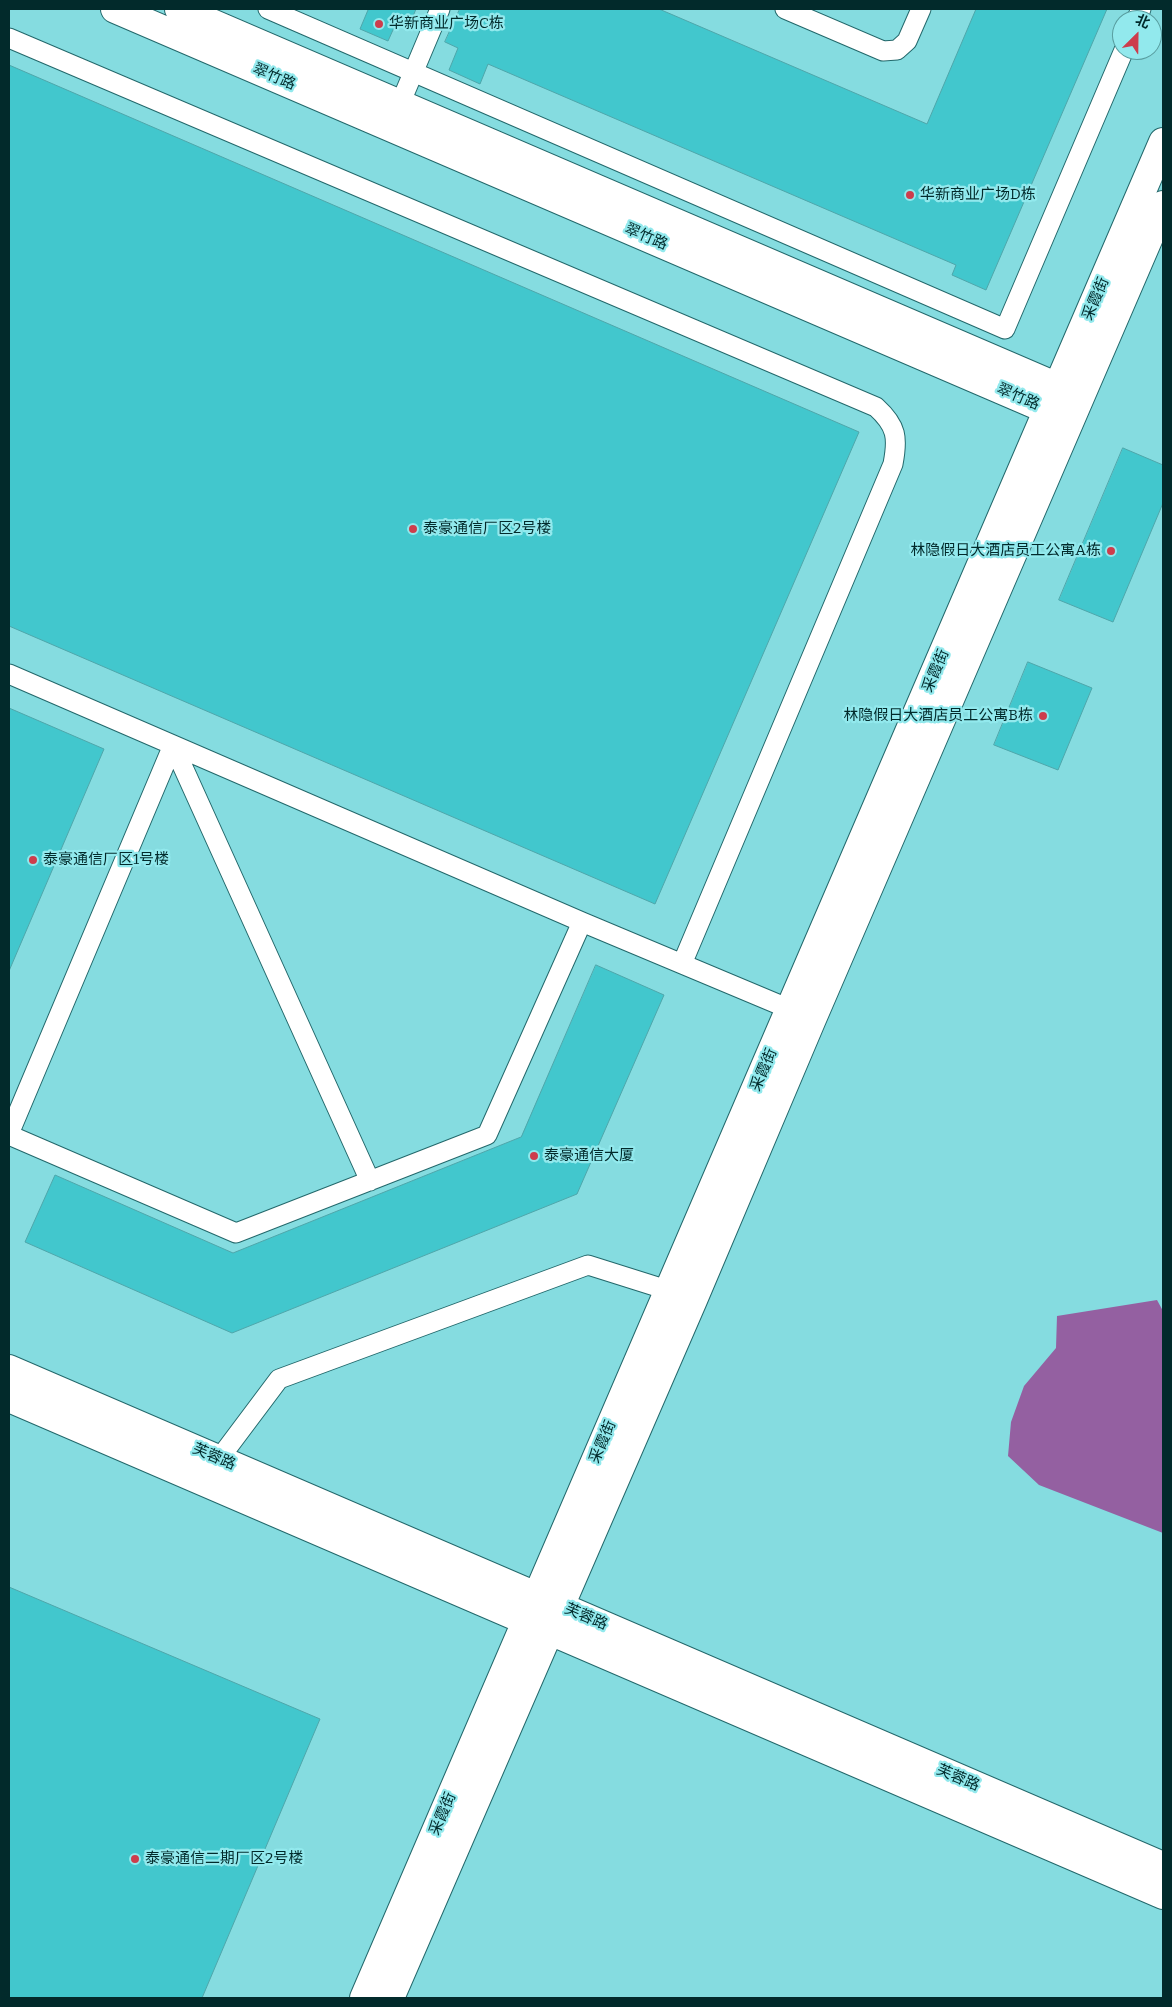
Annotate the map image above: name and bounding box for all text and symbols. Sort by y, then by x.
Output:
north arrow [1112,10,1162,60]
text: 北 [1133,11,1152,32]
place label: 华新商业广场C栋 [389,15,504,33]
marker: 华新商业广场C栋 [373,18,385,30]
street label: 翠竹路 [250,60,298,94]
place label: 华新商业广场D栋 [920,186,1036,204]
marker: 华新商业广场D栋 [904,189,916,201]
street label: 翠竹路 [622,220,670,254]
street label: 采霞街 [1079,275,1113,323]
street label: 翠竹路 [994,380,1042,414]
place label: 泰豪通信厂区2号楼 [423,520,551,538]
marker: 泰豪通信厂区2号楼 [407,523,419,535]
place label: 林隐假日大酒店员工公寓A栋 [910,542,1101,560]
marker: 林隐假日大酒店员工公寓A栋 [1105,545,1117,557]
street label: 采霞街 [919,647,953,695]
place label: 林隐假日大酒店员工公寓B栋 [843,707,1033,725]
marker: 林隐假日大酒店员工公寓B栋 [1037,710,1049,722]
place label: 泰豪通信厂区1号楼 [43,851,169,869]
marker: 泰豪通信厂区1号楼 [27,854,39,866]
street label: 采霞街 [747,1046,781,1094]
place label: 泰豪通信大厦 [544,1147,634,1165]
marker: 泰豪通信大厦 [528,1150,540,1162]
street label: 采霞街 [586,1418,620,1466]
street label: 芙蓉路 [190,1440,238,1474]
street label: 芙蓉路 [562,1600,610,1634]
street label: 芙蓉路 [934,1761,982,1795]
street label: 采霞街 [426,1790,460,1838]
place label: 泰豪通信二期厂区2号楼 [145,1850,303,1868]
marker: 泰豪通信二期厂区2号楼 [129,1853,141,1865]

